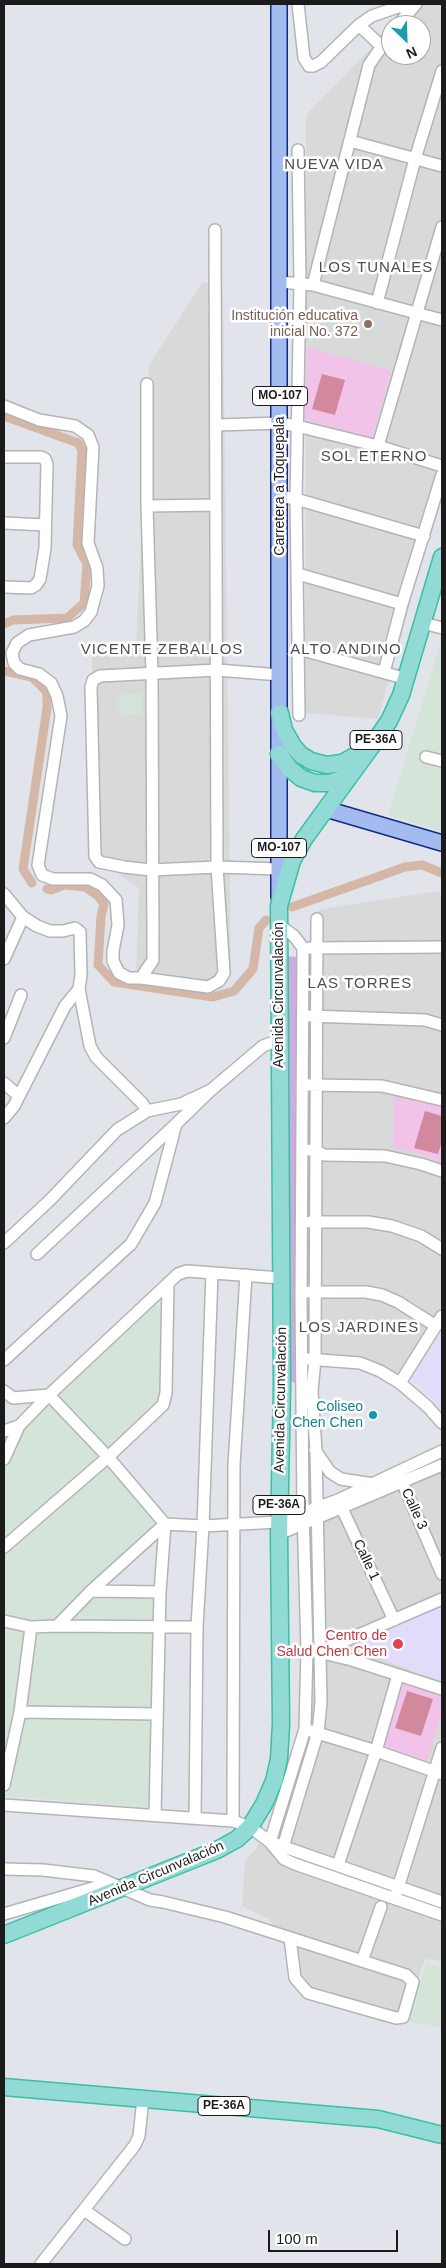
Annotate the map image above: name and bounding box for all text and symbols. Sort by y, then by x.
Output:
north arrow [381,15,431,65]
text: N [404,43,420,62]
district label: NUEVA VIDA [283,156,385,174]
district label: LOS TUNALES [317,259,435,277]
place label: Institución educativa inicial No. 372 [231,308,358,341]
marker: Institución educativa inicial No. 372 [362,318,374,330]
road number: MO-107 [252,386,308,406]
street label: Carretera a Toquepala [272,416,288,556]
district label: SOL ETERNO [319,448,429,466]
district label: VICENTE ZEBALLOS [79,641,245,659]
district label: ALTO ANDINO [289,641,403,659]
road number: PE-36A [350,730,402,750]
road number: MO-107 [252,838,306,858]
street label: Avenida Circunvalación [271,922,287,1068]
district label: LAS TORRES [306,975,414,993]
district label: LOS JARDINES [297,1319,421,1337]
street label: Avenida Circunvalación [271,1327,291,1473]
place label: Coliseo Chen Chen [292,1399,363,1431]
marker: Coliseo Chen Chen [367,1409,379,1421]
street label: Calle 3 [397,1486,431,1532]
road number: PE-36A [253,1496,305,1514]
street label: Calle 1 [349,1537,383,1583]
place label: Centro de Salud Chen Chen [276,1628,387,1660]
marker: Centro de Salud Chen Chen [391,1637,405,1651]
street label: Avenida Circunvalación [85,1838,227,1910]
road number: PE-36A [198,2096,250,2116]
scale bar [271,2220,401,2252]
text: 100 m [276,2230,318,2247]

